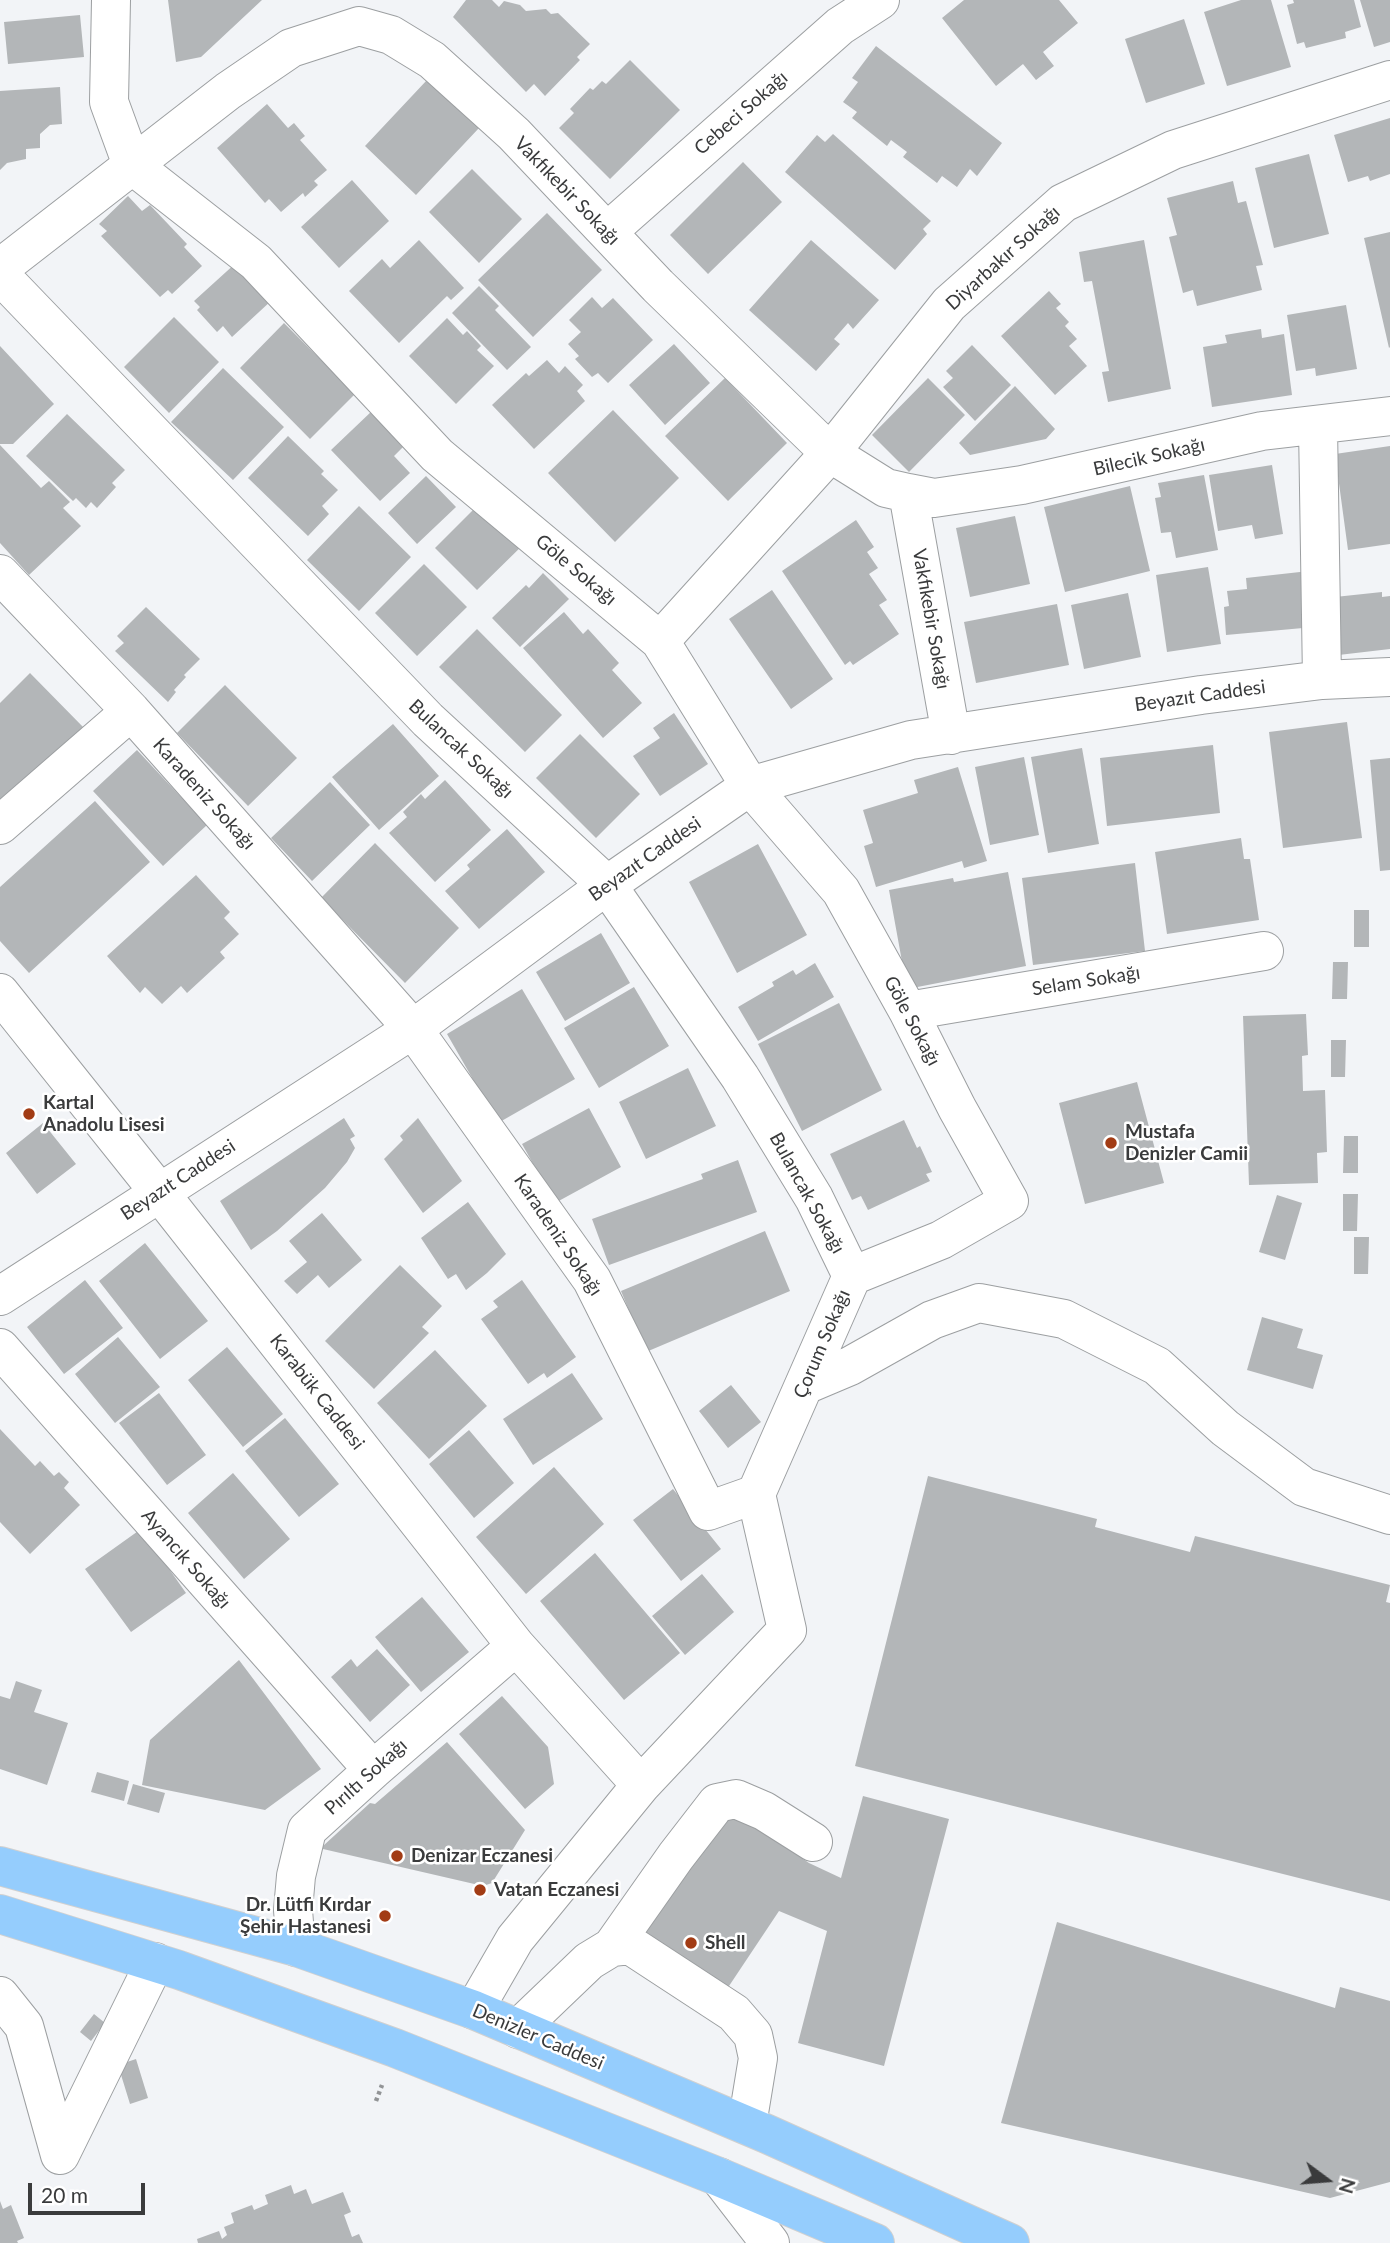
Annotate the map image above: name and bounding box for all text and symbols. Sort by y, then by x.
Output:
street label: Cebeci Sokağı [690,66,792,160]
street label: Vakfıkebir Sokağı [509,132,625,250]
street label: Diyarbakır Sokağı [941,201,1065,315]
street label: Bilecik Sokağı [1091,433,1207,481]
street label: Göle Sokağı [531,530,621,610]
street label: Vakfıkebir Sokağı [907,547,955,691]
street label: Beyazıt Caddesi [1133,676,1267,716]
street label: Bulancak Sokağı [404,695,518,803]
street label: Karadeniz Sokağı [148,734,260,854]
street label: Beyazıt Caddesi [584,812,706,906]
street label: Selam Sokağı [1030,961,1142,1001]
street label: Göle Sokağı [879,972,945,1070]
place label: Kartal Anadolu Lisesi [43,1092,165,1136]
marker: Kartal Anadolu Lisesi [21,1106,37,1122]
place label: Mustafa Denizler Camii [1125,1121,1248,1165]
street label: Bulancak Sokağı [764,1129,850,1257]
street label: Beyazıt Caddesi [116,1134,240,1226]
marker: Mustafa Denizler Camii [1103,1135,1119,1151]
street label: Karadeniz Sokağı [509,1170,607,1300]
street label: Çorum Sokağı [789,1286,855,1402]
street label: Karabük Caddesi [265,1330,369,1454]
street label: Ayancık Sokağı [137,1505,235,1613]
street label: Pırıltı Sokağı [320,1734,412,1820]
place label: Denizar Eczanesi [411,1845,553,1867]
marker: Denizar Eczanesi [389,1848,405,1864]
place label: Vatan Eczanesi [494,1879,619,1901]
marker: Vatan Eczanesi [472,1882,488,1898]
place label: Dr. Lütfi Kırdar Şehir Hastanesi [240,1894,371,1938]
marker: Dr. Lütfi Kırdar Şehir Hastanesi [377,1908,393,1924]
place label: Shell [705,1932,746,1954]
marker: Shell [683,1935,699,1951]
street label: Denizler Caddesi [469,1999,607,2075]
north arrow [1292,2145,1362,2215]
scale bar [32,2170,149,2214]
text: N [1335,2176,1361,2196]
text: 20 m [41,2182,88,2207]

